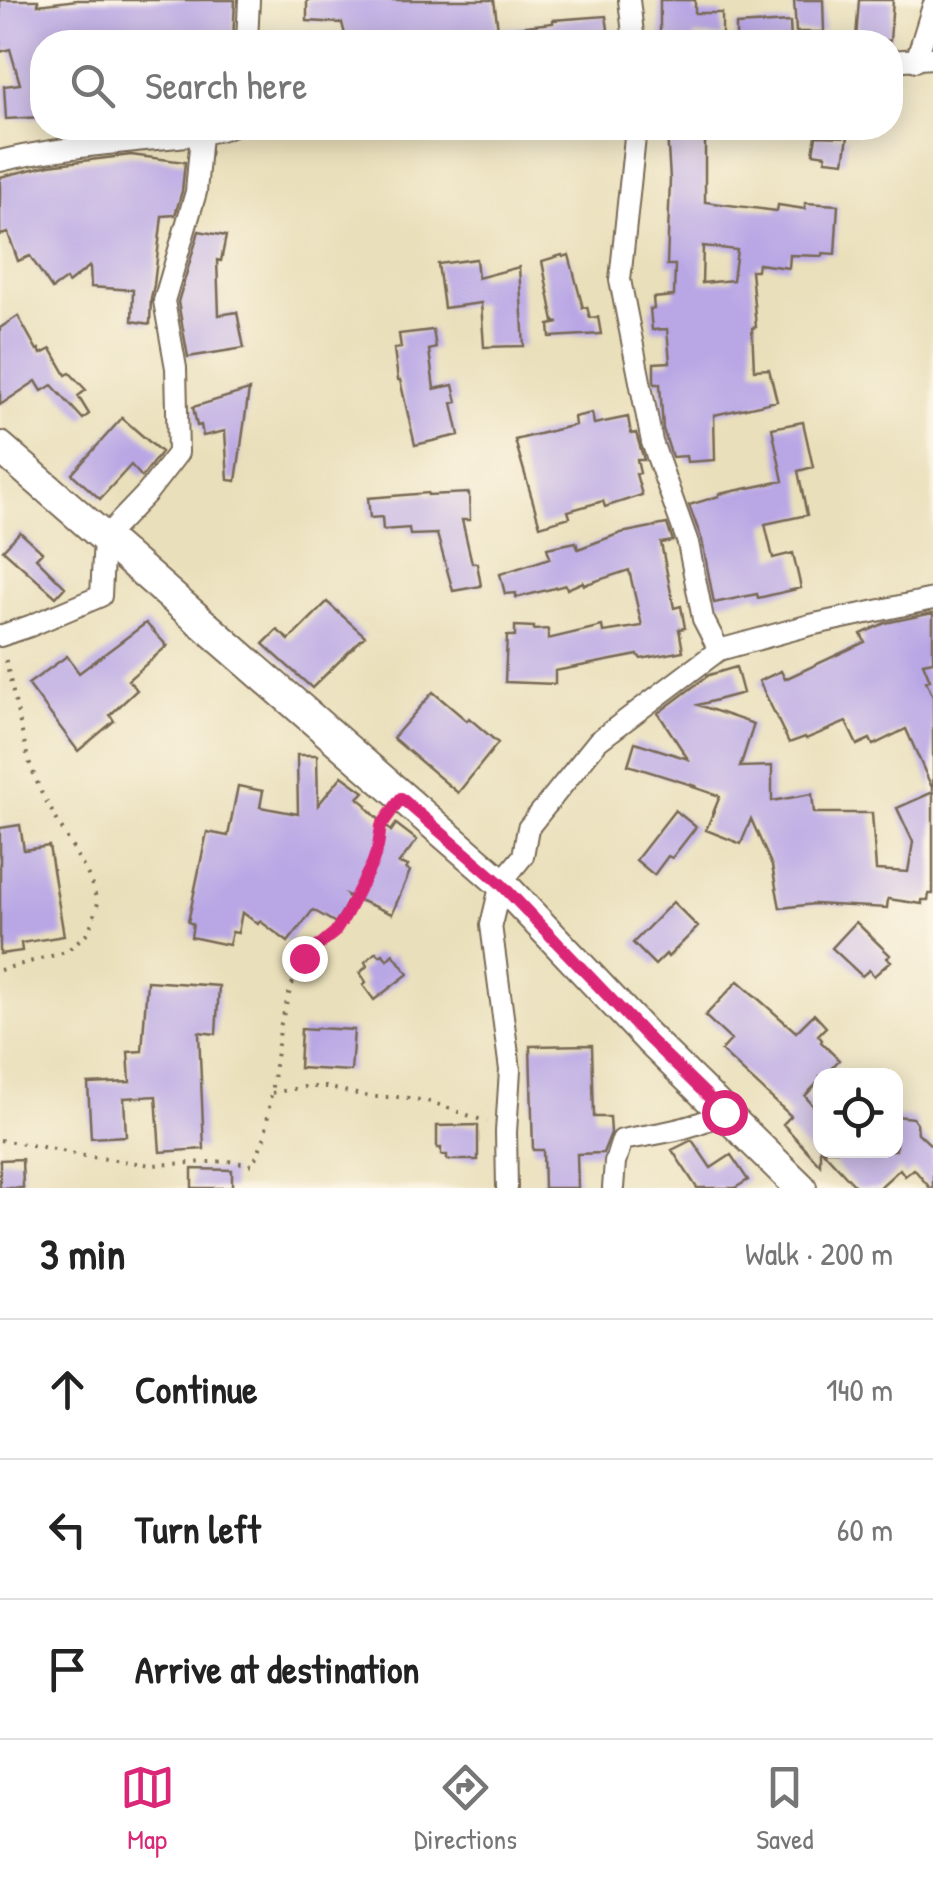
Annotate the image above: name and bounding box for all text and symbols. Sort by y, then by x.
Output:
search box [30,30,903,140]
icon: search [65,58,120,113]
text: Search here [145,59,307,111]
route end [282,936,328,982]
map controls [813,1068,903,1158]
button: locate [813,1068,903,1158]
route start [702,1090,748,1136]
text: 3 min [40,1225,125,1282]
text: Walk · 200 m [745,1232,893,1275]
icon: ahead [40,1362,95,1417]
text: Continue [135,1363,257,1415]
text: 140 m [826,1368,893,1411]
icon: left [40,1502,95,1557]
text: Turn left [135,1503,260,1555]
text: 60 m [837,1508,893,1551]
icon: arrive [40,1642,95,1697]
text: Arrive at destination [135,1643,419,1695]
tab: Map [120,1760,175,1858]
tab: Directions [414,1760,517,1858]
tab: Saved [756,1760,813,1858]

